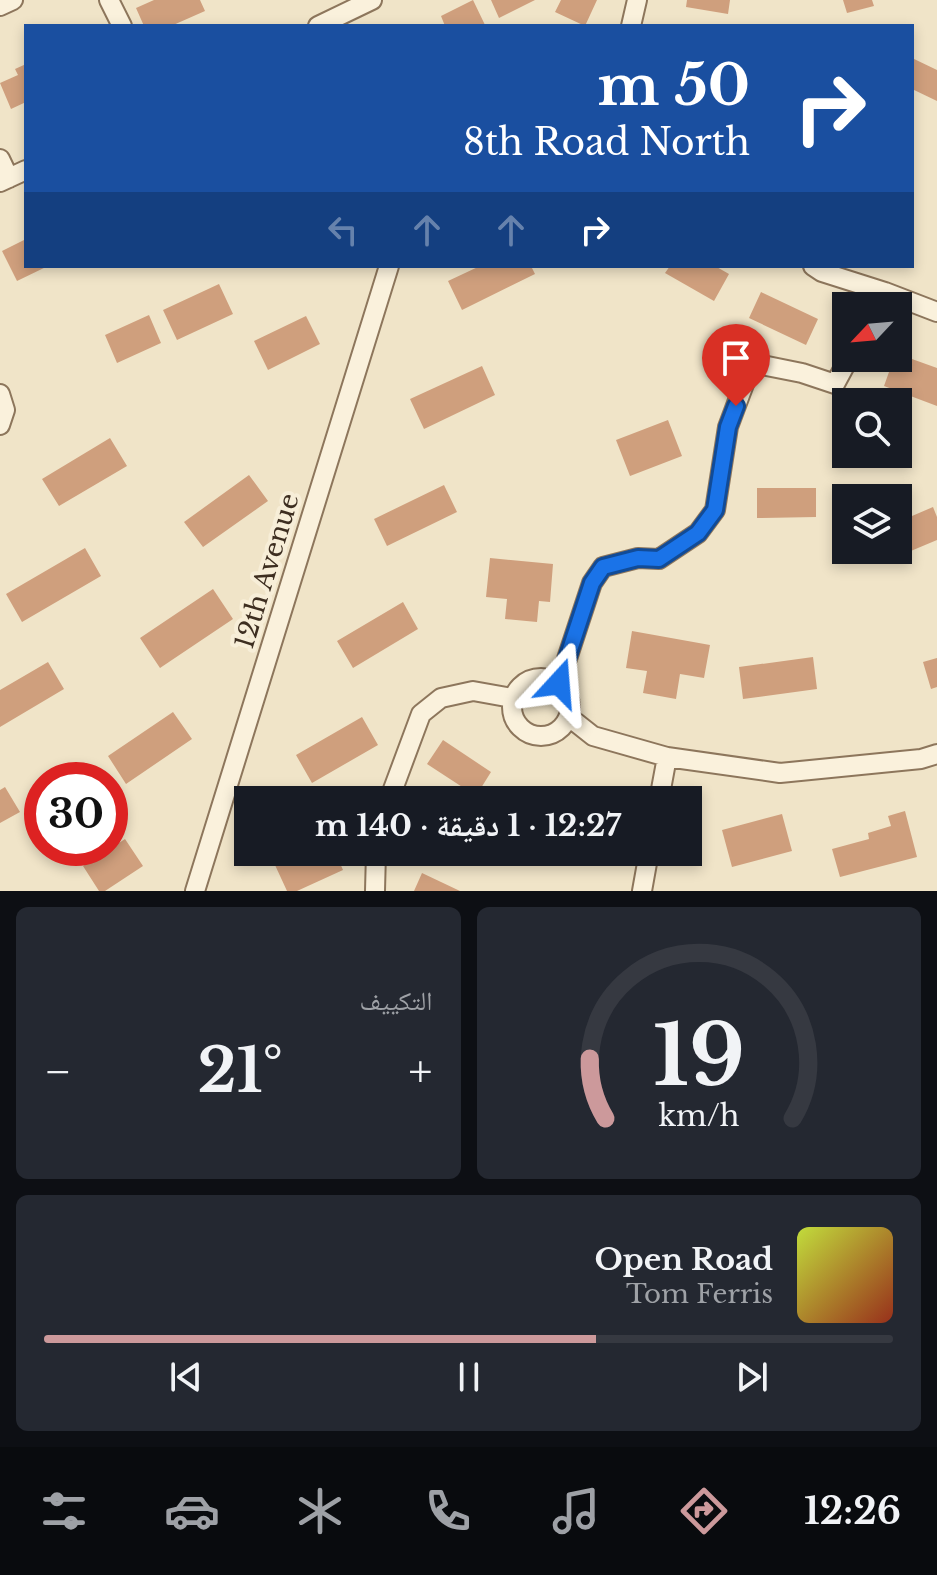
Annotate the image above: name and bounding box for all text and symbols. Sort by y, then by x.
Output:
text: 50 m [598,51,750,120]
icon: right [778,56,882,160]
text: 8th Road North [463,120,750,165]
icon: left [321,208,365,252]
icon: ahead [405,208,449,252]
icon: ahead [489,208,533,252]
icon: right [573,208,617,252]
north arrow [832,292,912,372]
map controls [832,292,912,564]
pin [702,324,770,406]
icon: arrive [714,336,758,380]
button: search [832,388,912,468]
button: layers [832,484,912,564]
street label: 12th Avenue [228,489,306,653]
position arrow [517,641,601,725]
speed limit sign: 30 [24,762,128,866]
text: 12:27 · 1 دقيقة · 140 m [315,807,621,844]
text: التكييف [360,985,433,1017]
text: 19 [653,1004,745,1107]
text: 21° [197,1034,283,1108]
text: − [44,1044,72,1099]
text: + [408,1044,433,1099]
text: km/h [658,1098,739,1134]
text: Open Road [594,1241,773,1278]
text: Tom Ferris [626,1278,773,1310]
icon: previous [164,1355,208,1399]
icon: pause [447,1355,491,1399]
icon: next [730,1355,774,1399]
icon: filters [36,1483,92,1539]
icon: car [164,1483,220,1539]
icon: climate [292,1483,348,1539]
icon: phone [420,1483,476,1539]
icon: music [548,1483,604,1539]
icon: directions [676,1483,732,1539]
text: 12:26 [804,1489,901,1534]

